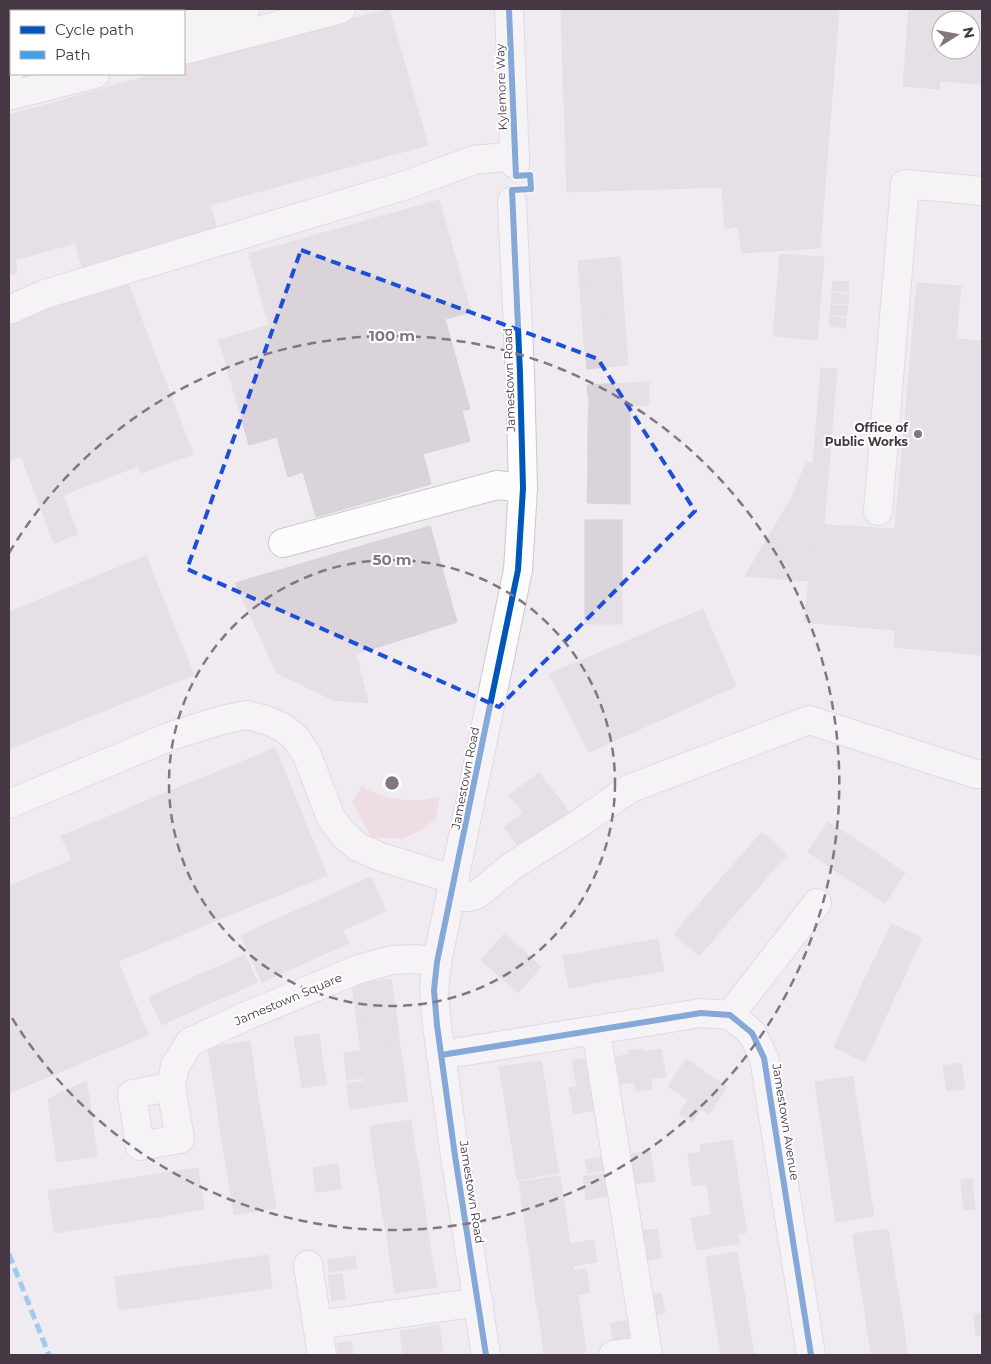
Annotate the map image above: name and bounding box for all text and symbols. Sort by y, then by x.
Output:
legend [10,10,185,75]
north arrow [931,10,981,60]
text: Cycle path [55,20,134,39]
text: N [959,25,979,40]
street label: Kylemore Way [492,43,510,131]
text: Path [55,45,91,64]
text: 100 m [369,326,415,345]
street label: Jamestown Road [500,328,518,433]
place label: Office of Public Works [825,420,909,449]
marker: Office of Public Works [912,428,924,440]
text: 50 m [372,550,412,569]
street label: Jamestown Road [448,725,482,832]
centre of rings [383,774,401,792]
street label: Jamestown Square [231,970,344,1029]
street label: Jamestown Avenue [769,1062,803,1181]
street label: Jamestown Road [456,1138,488,1245]

